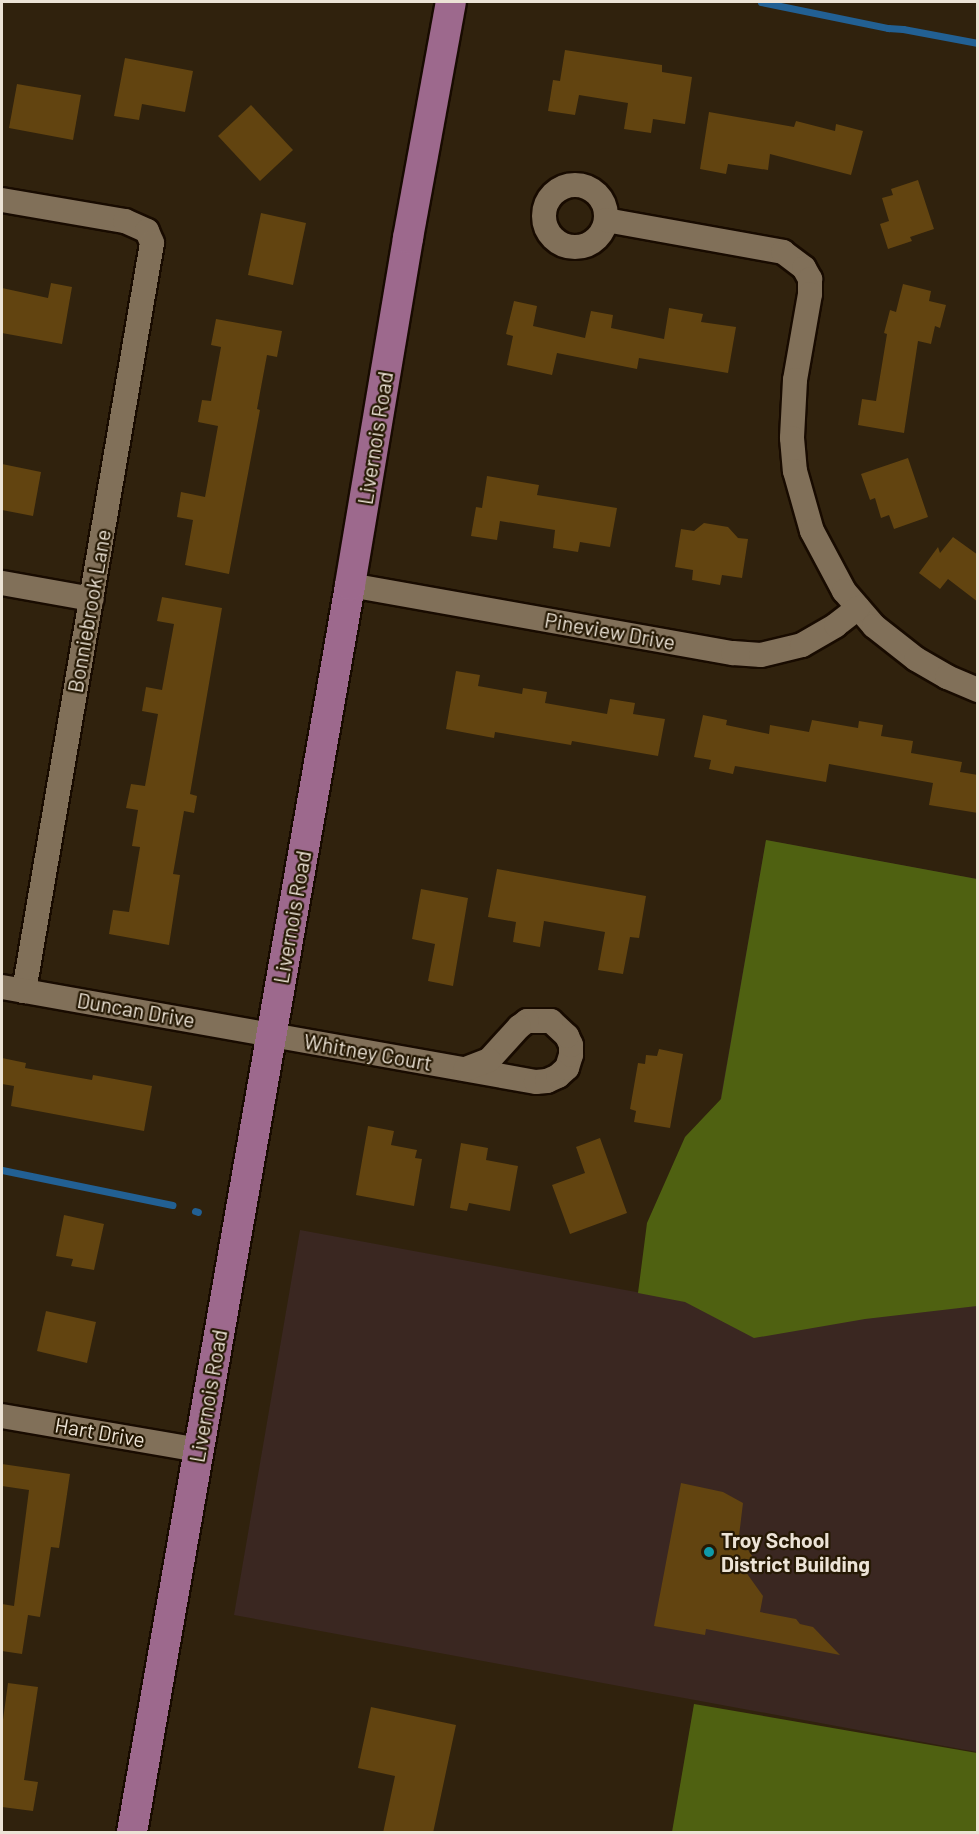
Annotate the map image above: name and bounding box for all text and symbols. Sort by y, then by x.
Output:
street label: Livernois Road [352,370,398,506]
street label: Bonniebrook Lane [62,527,116,695]
street label: Pineview Drive [543,607,677,655]
street label: Livernois Road [268,849,316,985]
street label: Duncan Drive [75,987,197,1033]
street label: Whitney Court [302,1028,434,1076]
street label: Livernois Road [184,1328,232,1464]
street label: Hart Drive [53,1412,147,1452]
place label: Troy School District Building [721,1527,870,1577]
marker: Troy School District Building [702,1545,716,1559]

